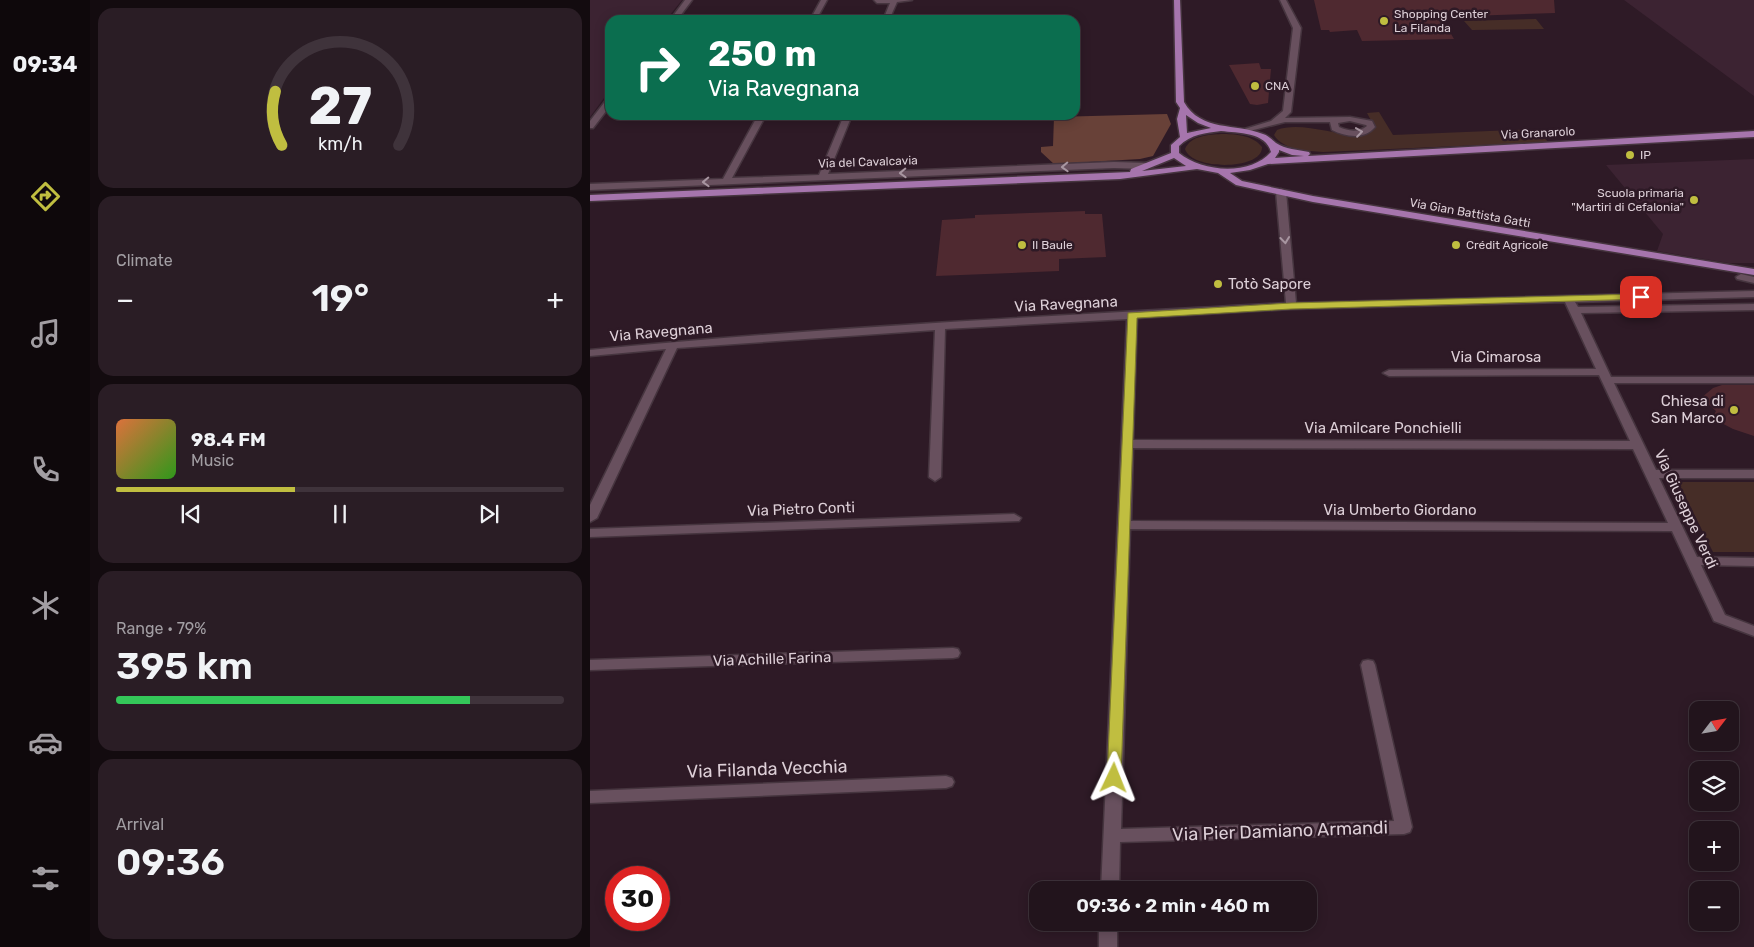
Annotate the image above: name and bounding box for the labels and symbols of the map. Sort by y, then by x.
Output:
place label: Shopping Center La Filanda [1394,7,1489,35]
marker: Shopping Center La Filanda [1378,15,1390,27]
place label: CNA [1265,79,1289,93]
marker: CNA [1249,80,1261,92]
street label: Via Granarolo [1500,124,1576,142]
one-way arrow [1355,127,1363,138]
place label: IP [1640,148,1651,162]
marker: IP [1624,149,1636,161]
street label: Via del Cavalcavia [818,153,918,171]
one-way arrow [1061,161,1069,172]
one-way arrow [899,168,907,179]
one-way arrow [701,177,709,187]
place label: Scuola primaria "Martiri di Cefalonia" [1571,186,1684,214]
marker: Scuola primaria "Martiri di Cefalonia" [1688,194,1700,206]
street label: Via Gian Battista Gatti [1408,195,1532,231]
one-way arrow [1279,237,1290,245]
place label: Il Baule [1032,238,1073,252]
place label: Crédit Agricole [1466,238,1549,252]
marker: Il Baule [1016,239,1028,251]
marker: Crédit Agricole [1450,239,1462,251]
place label: Totò Sapore [1228,275,1311,293]
pin [1620,276,1662,318]
marker: Totò Sapore [1212,278,1224,290]
street label: Via Ravegnana [1014,292,1118,316]
street label: Via Ravegnana [609,319,713,345]
street label: Via Cimarosa [1451,348,1541,366]
place label: Chiesa di San Marco [1651,392,1724,427]
marker: Chiesa di San Marco [1728,404,1740,416]
street label: Via Amilcare Ponchielli [1304,419,1462,437]
street label: Via Giuseppe Verdi [1651,447,1721,571]
street label: Via Pietro Conti [747,498,855,520]
street label: Via Umberto Giordano [1323,501,1477,519]
street label: Via Achille Farina [712,648,832,670]
north arrow [1689,701,1739,751]
position arrow [1087,751,1139,803]
street label: Via Filanda Vecchia [686,755,848,783]
street label: Via Pier Damiano Armandi [1172,816,1388,846]
speed limit sign: 30 [605,866,670,931]

